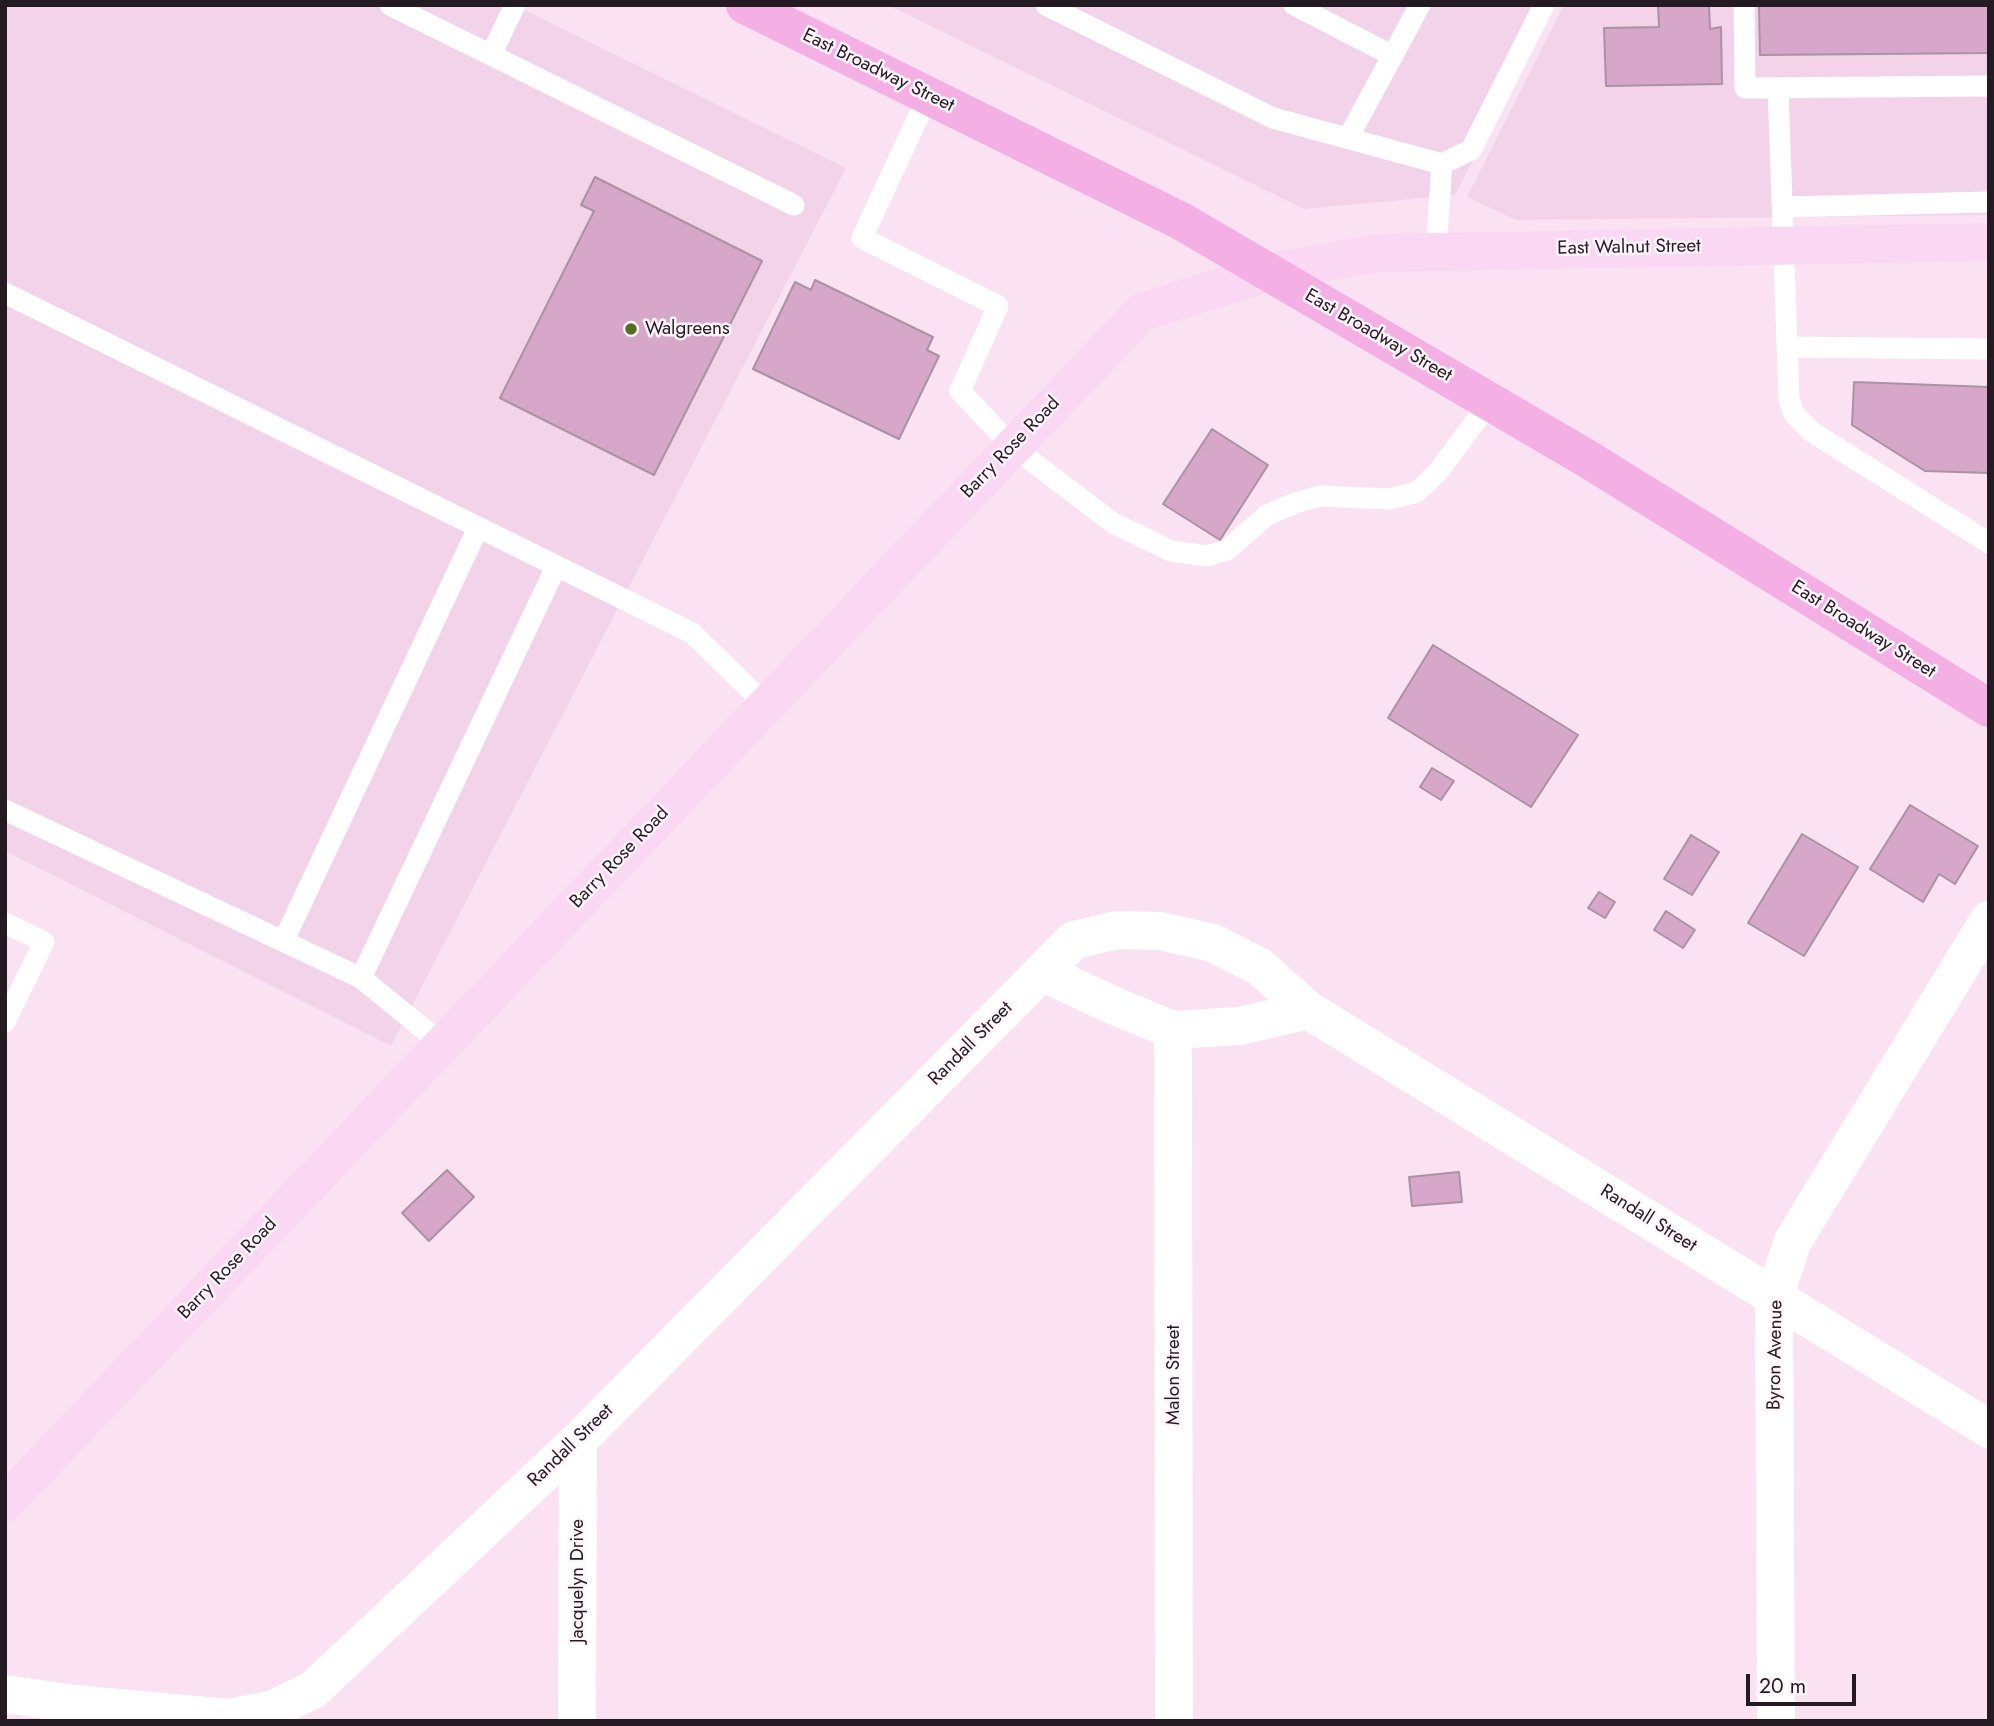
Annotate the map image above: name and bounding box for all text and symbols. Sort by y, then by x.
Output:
street label: East Broadway Street [798,24,958,118]
street label: East Walnut Street [1557,235,1701,261]
street label: East Broadway Street [1300,285,1456,387]
place label: Walgreens [645,318,730,340]
marker: Walgreens [623,321,639,337]
street label: Barry Rose Road [957,392,1065,504]
street label: East Broadway Street [1787,576,1939,684]
street label: Barry Rose Road [566,802,674,914]
street label: Randall Street [924,997,1018,1091]
street label: Randall Street [1596,1180,1700,1258]
street label: Barry Rose Road [174,1213,282,1325]
street label: Byron Avenue [1764,1300,1788,1410]
street label: Malon Street [1163,1325,1185,1425]
street label: Randall Street [524,1400,618,1492]
street label: Jacquelyn Drive [567,1519,589,1643]
scale bar [1749,1660,1859,1704]
text: 20 m [1759,1671,1806,1701]

